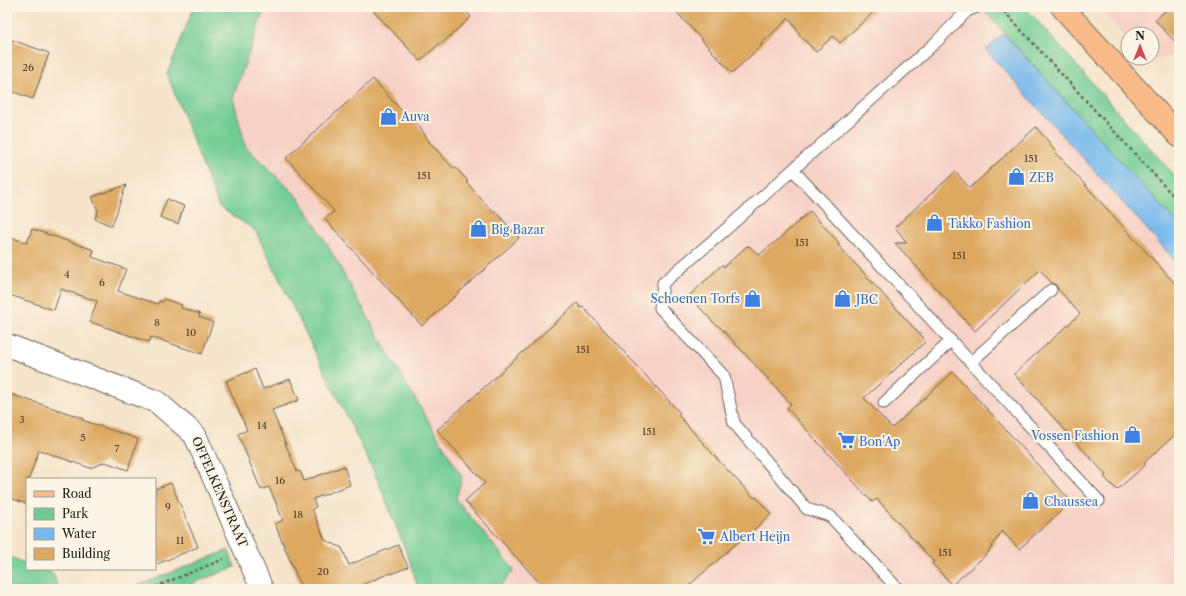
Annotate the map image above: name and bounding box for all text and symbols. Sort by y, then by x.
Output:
north arrow [1120,26,1160,66]
text: N [1135,29,1145,43]
house number: 26 [22,61,34,74]
shop icon: Auva [378,106,398,126]
place label: Auva [400,109,430,124]
house number: 151 [1024,152,1039,165]
shop icon: ZEB [1006,167,1026,187]
house number: 151 [417,169,432,182]
place label: ZEB [1029,170,1054,185]
shop icon: Takko Fashion [925,213,945,233]
place label: Takko Fashion [948,216,1032,231]
shop icon: Big Bazar [468,219,488,239]
place label: Big Bazar [491,222,545,237]
house number: 151 [795,236,810,249]
house number: 151 [952,249,967,262]
house number: 4 [64,268,70,281]
house number: 6 [99,276,105,289]
shop icon: Schoenen Torfs [743,288,763,308]
shop icon: JBC [833,289,853,309]
place label: Schoenen Torfs [651,291,740,306]
place label: JBC [854,292,878,307]
house number: 8 [154,316,160,329]
house number: 10 [186,326,196,339]
house number: 151 [576,343,591,356]
house number: 3 [19,413,25,426]
house number: 14 [257,419,267,432]
house number: 151 [642,425,657,438]
shop icon: Vossen Fashion [1122,425,1142,445]
place label: Vossen Fashion [1030,428,1119,443]
house number: 5 [80,431,86,444]
supermarket icon: Bon’Ap [836,431,856,451]
street label: OFFELKENSTRAAT [189,434,251,550]
place label: Bon’Ap [859,434,900,449]
house number: 7 [115,442,120,455]
house number: 16 [275,474,285,487]
legend [26,478,156,570]
text: Road [62,486,92,501]
shop icon: Chaussea [1021,491,1041,511]
place label: Chaussea [1044,494,1099,509]
house number: 9 [165,500,171,513]
text: Park [62,506,89,521]
house number: 18 [293,508,303,521]
text: Water [61,526,96,541]
supermarket icon: Albert Heijn [697,526,717,546]
place label: Albert Heijn [719,529,791,544]
house number: 11 [176,534,185,547]
text: Building [62,546,110,561]
house number: 151 [938,546,953,559]
house number: 20 [317,565,329,578]

